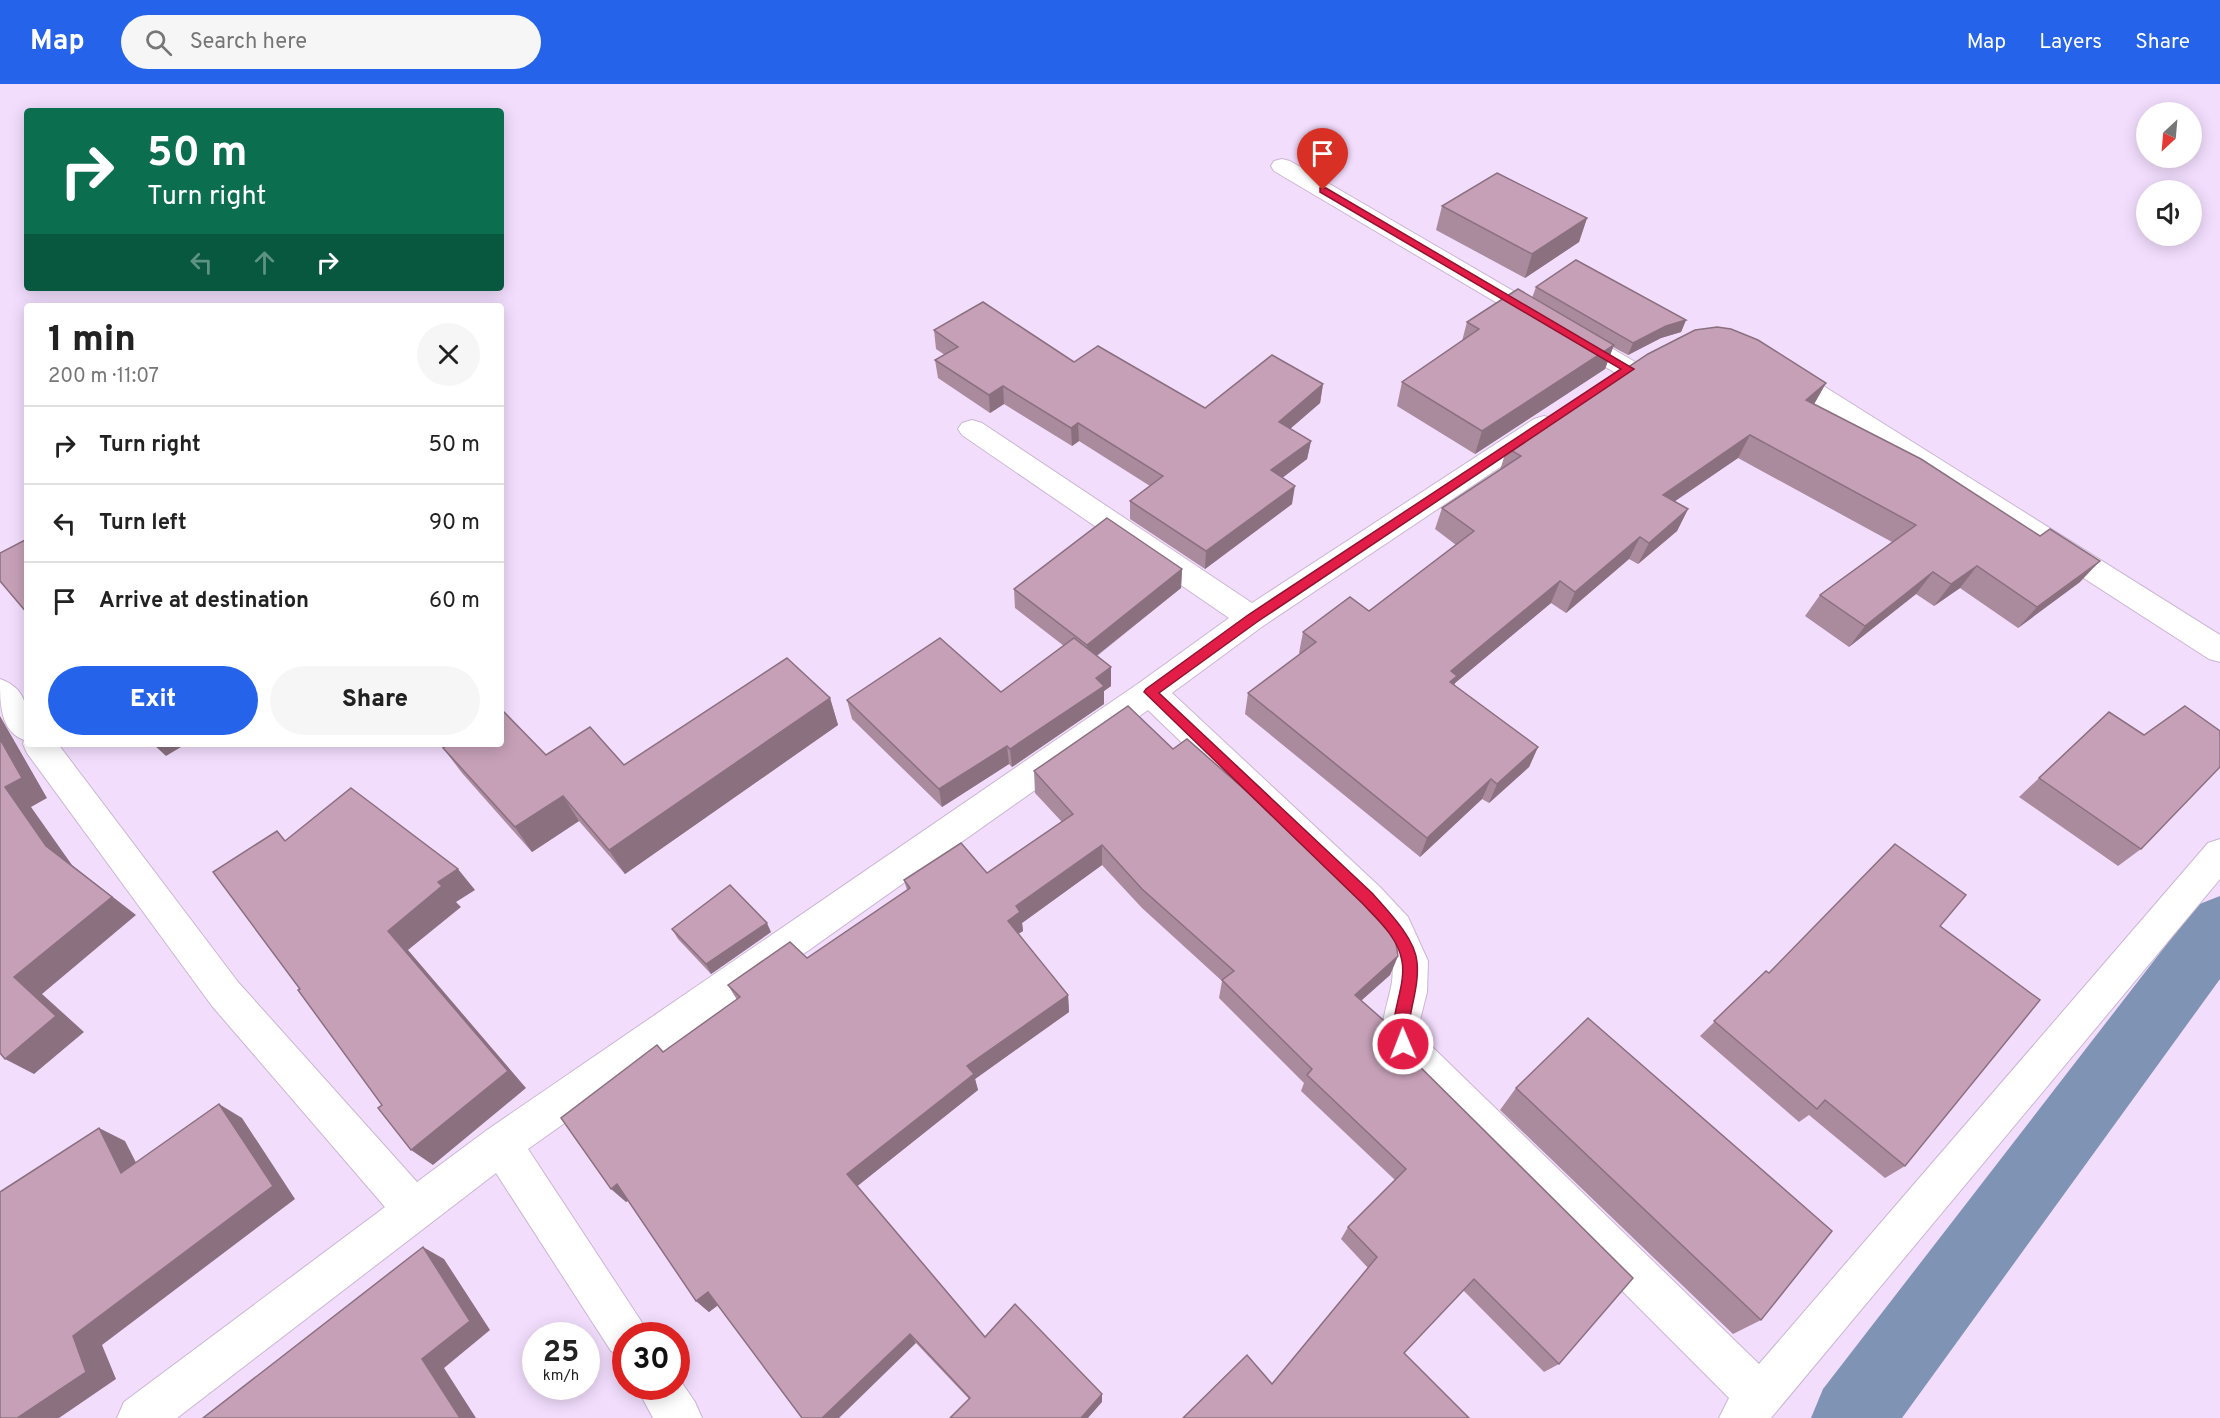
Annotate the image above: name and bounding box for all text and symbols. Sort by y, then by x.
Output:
search box [121,15,541,69]
text: Map [30,24,85,60]
icon: search [142,26,175,59]
text: Search here [190,29,307,56]
text: Map [1967,29,2006,56]
text: Layers [2039,29,2102,56]
text: Share [2135,29,2190,56]
north arrow [2136,102,2202,168]
map controls [2136,102,2202,246]
text: 50 m [147,128,248,181]
pin [1297,128,1348,190]
icon: right [48,132,126,210]
icon: arrive [1306,137,1339,170]
text: Turn right [147,180,266,214]
button: sound [2136,180,2202,246]
icon: left [185,246,218,279]
icon: ahead [248,246,281,279]
icon: right [311,246,344,279]
text: 1 min [48,318,136,364]
button: close [417,323,480,386]
text: 200 m · 11:07 [48,364,159,390]
icon: right [48,429,81,462]
text: Turn right [99,432,201,459]
text: 50 m [428,432,480,459]
icon: left [48,507,81,540]
text: Turn left [99,510,187,537]
text: 90 m [429,510,480,537]
icon: arrive [48,585,81,618]
text: Arrive at destination [99,588,309,615]
text: 60 m [429,588,480,615]
button: Exit [48,666,258,735]
button: Share [270,666,480,735]
position arrow [1371,1012,1435,1076]
speed limit sign: 30 [612,1322,690,1400]
text: 25 [543,1335,579,1372]
text: km/h [543,1367,579,1386]

